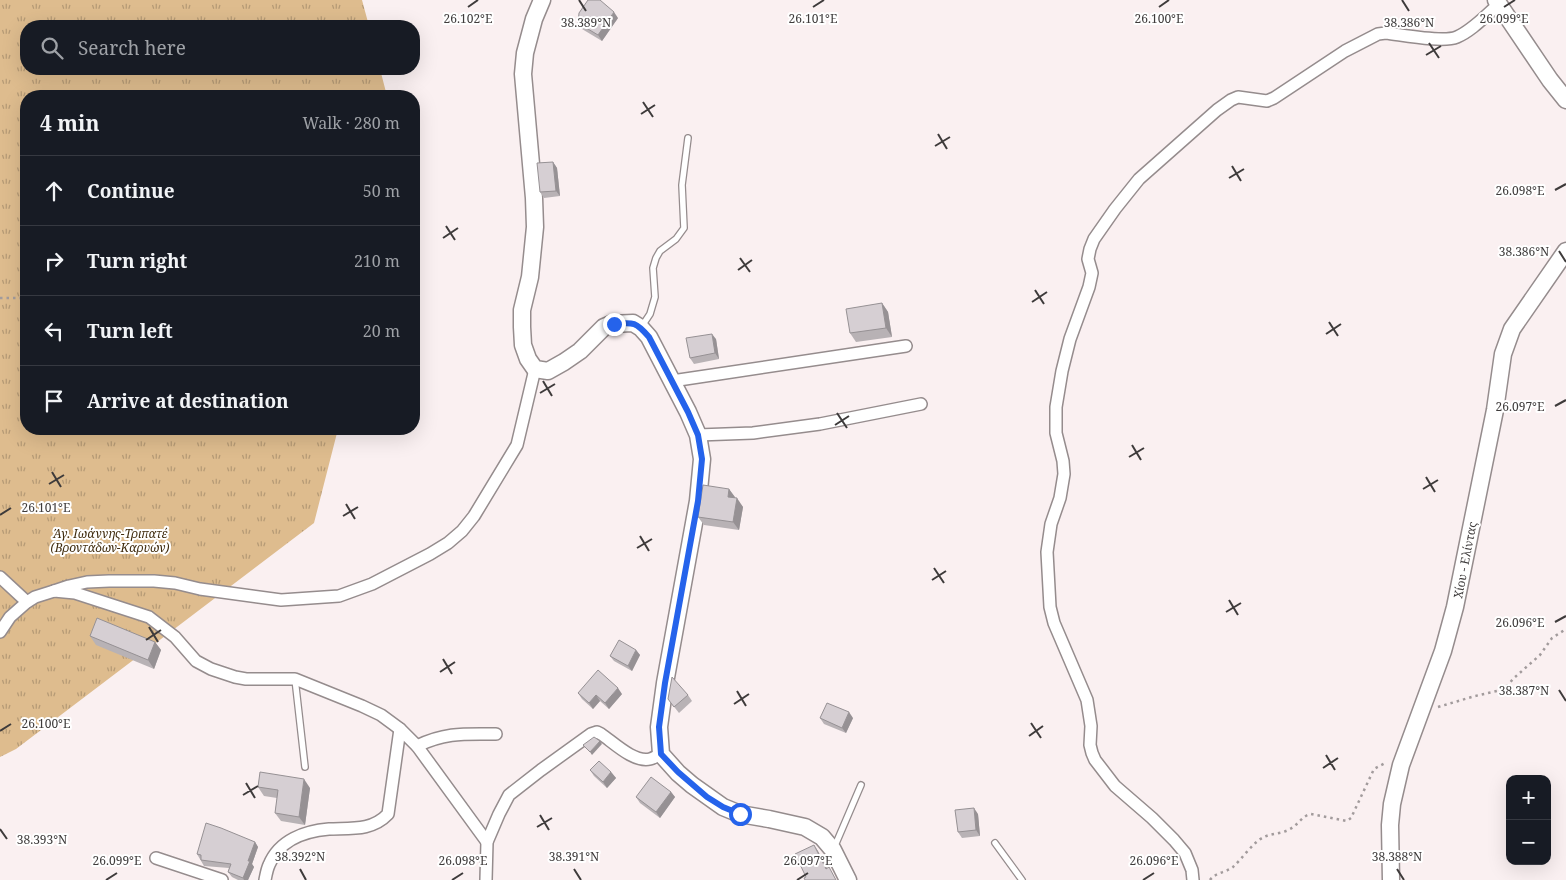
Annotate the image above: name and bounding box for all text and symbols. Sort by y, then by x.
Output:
text: 26.102°E [444,10,492,27]
text: 26.101°E [789,10,837,27]
text: 26.100°E [1135,10,1183,27]
text: 26.099°E [1480,10,1528,27]
text: 38.389°N [561,14,611,31]
text: 38.386°N [1384,14,1434,31]
search box [20,20,420,75]
icon: search [38,34,66,62]
text: Search here [78,35,186,61]
text: 4 min [40,109,99,137]
text: Walk · 280 m [303,112,400,134]
icon: ahead [40,177,68,205]
text: Continue [87,178,175,204]
text: 50 m [363,180,400,202]
text: 26.098°E [1496,182,1544,199]
text: 38.386°N [1499,243,1549,260]
icon: right [40,247,68,275]
text: Turn right [87,248,187,274]
text: 210 m [354,250,400,272]
route end [603,313,626,336]
icon: left [40,317,68,345]
text: Turn left [87,318,173,344]
text: 20 m [363,320,400,342]
icon: arrive [40,387,68,415]
text: Arrive at destination [87,388,289,414]
text: 26.097°E [1496,398,1544,415]
text: 26.101°E [22,499,70,516]
street label: Χίου - Ελίντας [1449,520,1481,600]
park label: Άγ. Ιωάννης-Τριπατέ (Βροντάδων-Καρυών) [51,525,169,556]
text: 26.096°E [1496,614,1544,631]
text: 38.387°N [1499,682,1549,699]
text: 26.100°E [22,715,70,732]
map controls [1506,775,1551,865]
button: + [1506,775,1551,820]
route start [729,803,752,826]
button: − [1506,820,1551,865]
text: 38.393°N [17,831,67,848]
text: 38.392°N [275,848,325,865]
text: 38.391°N [549,848,599,865]
text: 38.388°N [1372,848,1422,865]
text: 26.099°E [93,852,141,869]
text: 26.098°E [439,852,487,869]
text: 26.097°E [784,852,832,869]
text: 26.096°E [1130,852,1178,869]

